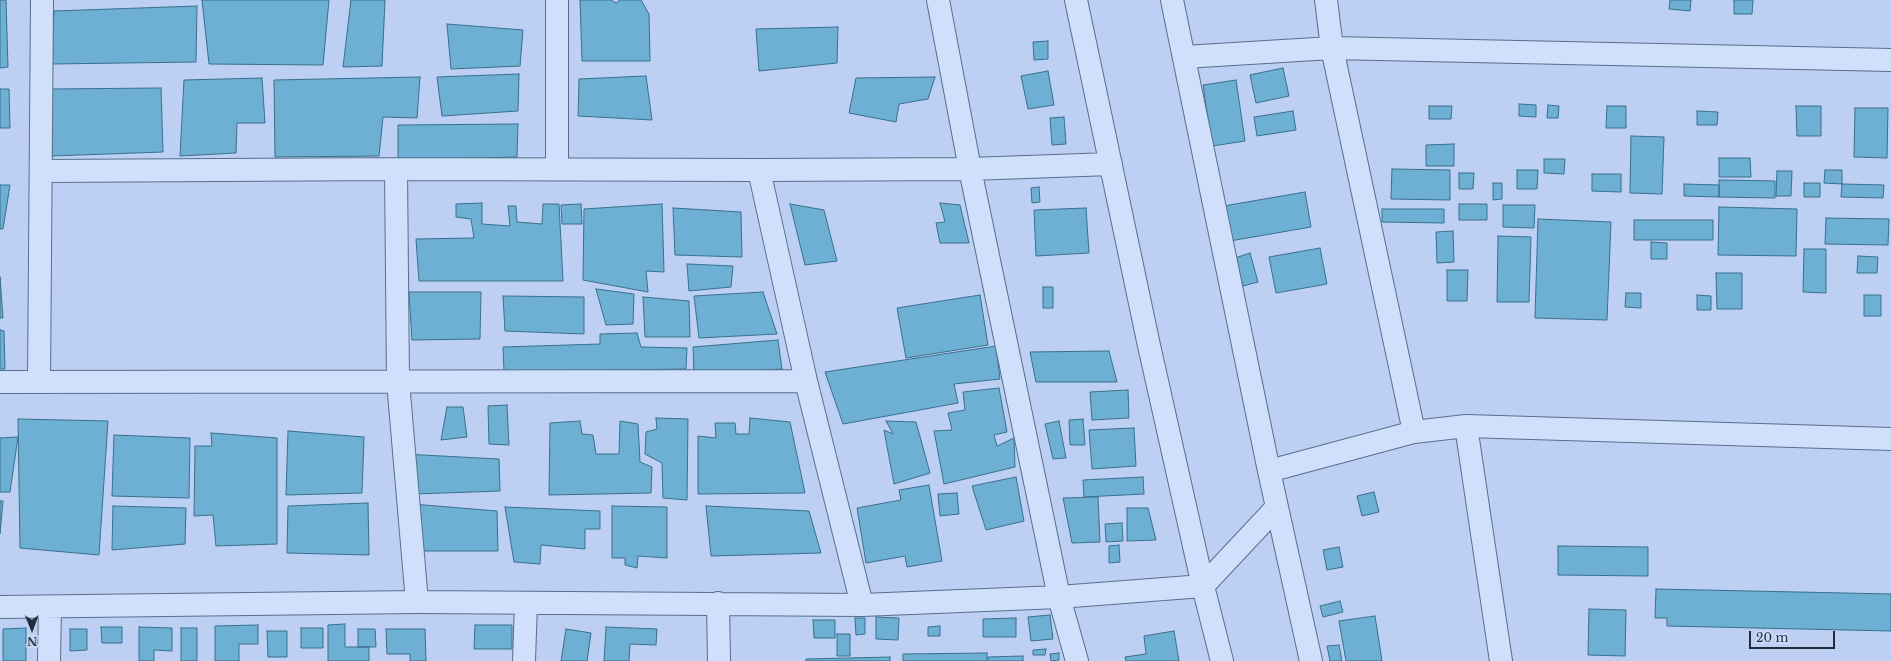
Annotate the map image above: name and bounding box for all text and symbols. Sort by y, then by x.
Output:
north arrow [12,609,52,649]
scale bar [1751,623,1837,649]
text: 20 m [1756,630,1788,645]
text: N [27,634,38,648]

